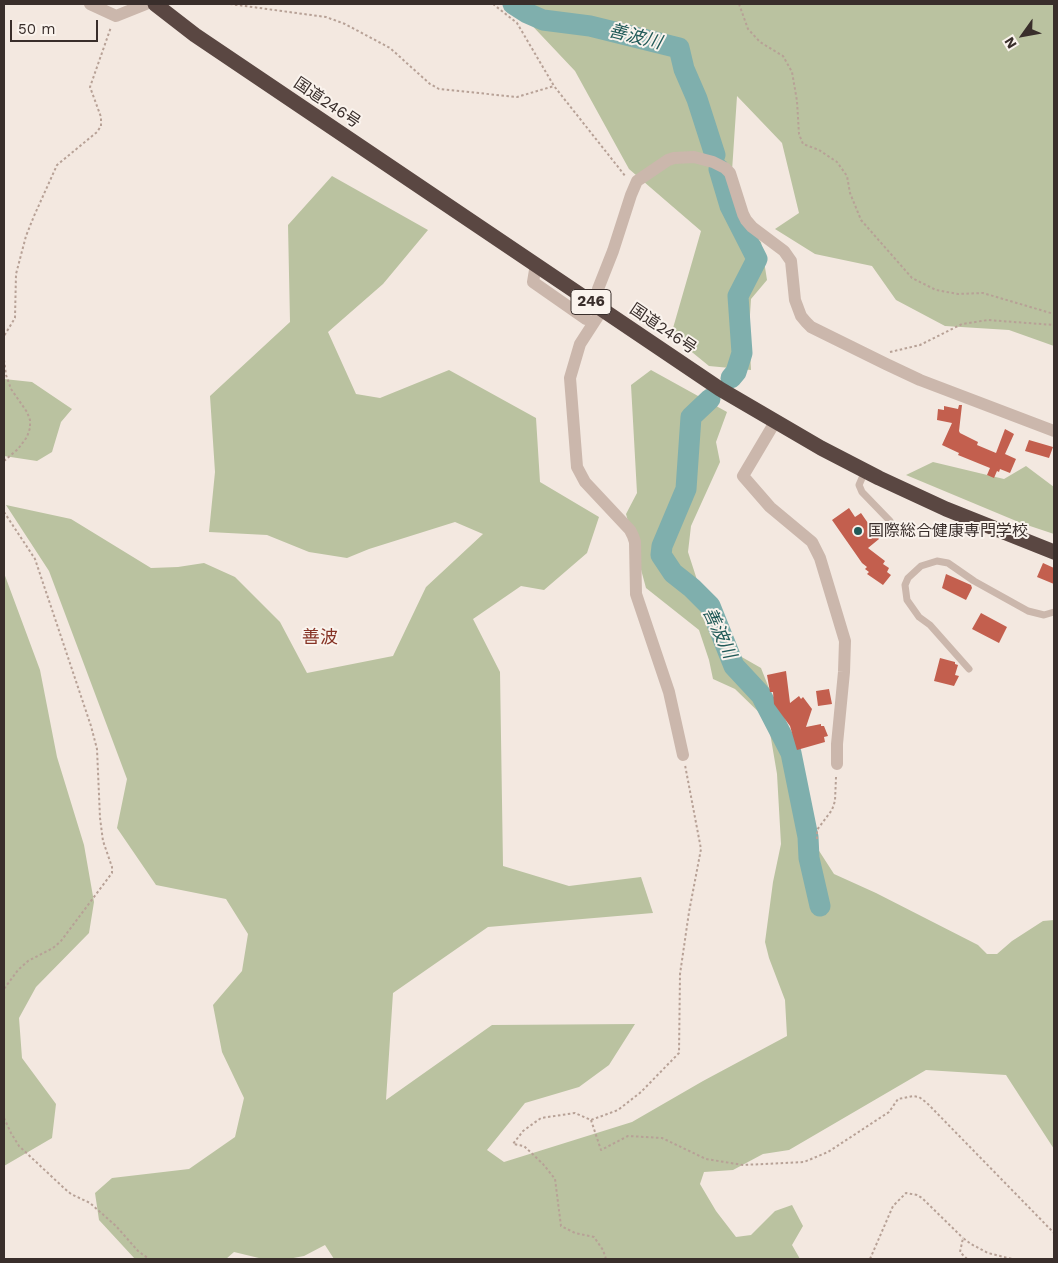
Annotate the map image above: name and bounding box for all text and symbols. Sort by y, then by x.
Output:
scale bar [12,10,100,42]
north arrow [998,10,1048,60]
text: 50 m [18,20,55,38]
water label: 善波川 [606,20,664,54]
text: N [1001,34,1020,52]
street label: 国道246号 [290,74,364,132]
road number: 246 [571,290,611,314]
street label: 国道246号 [626,300,700,358]
place label: 国際総合健康専門学校 [868,521,1028,541]
marker: 国際総合健康専門学校 [852,525,864,537]
water label: 善波川 [698,604,740,662]
district label: 善波 [302,627,338,649]

